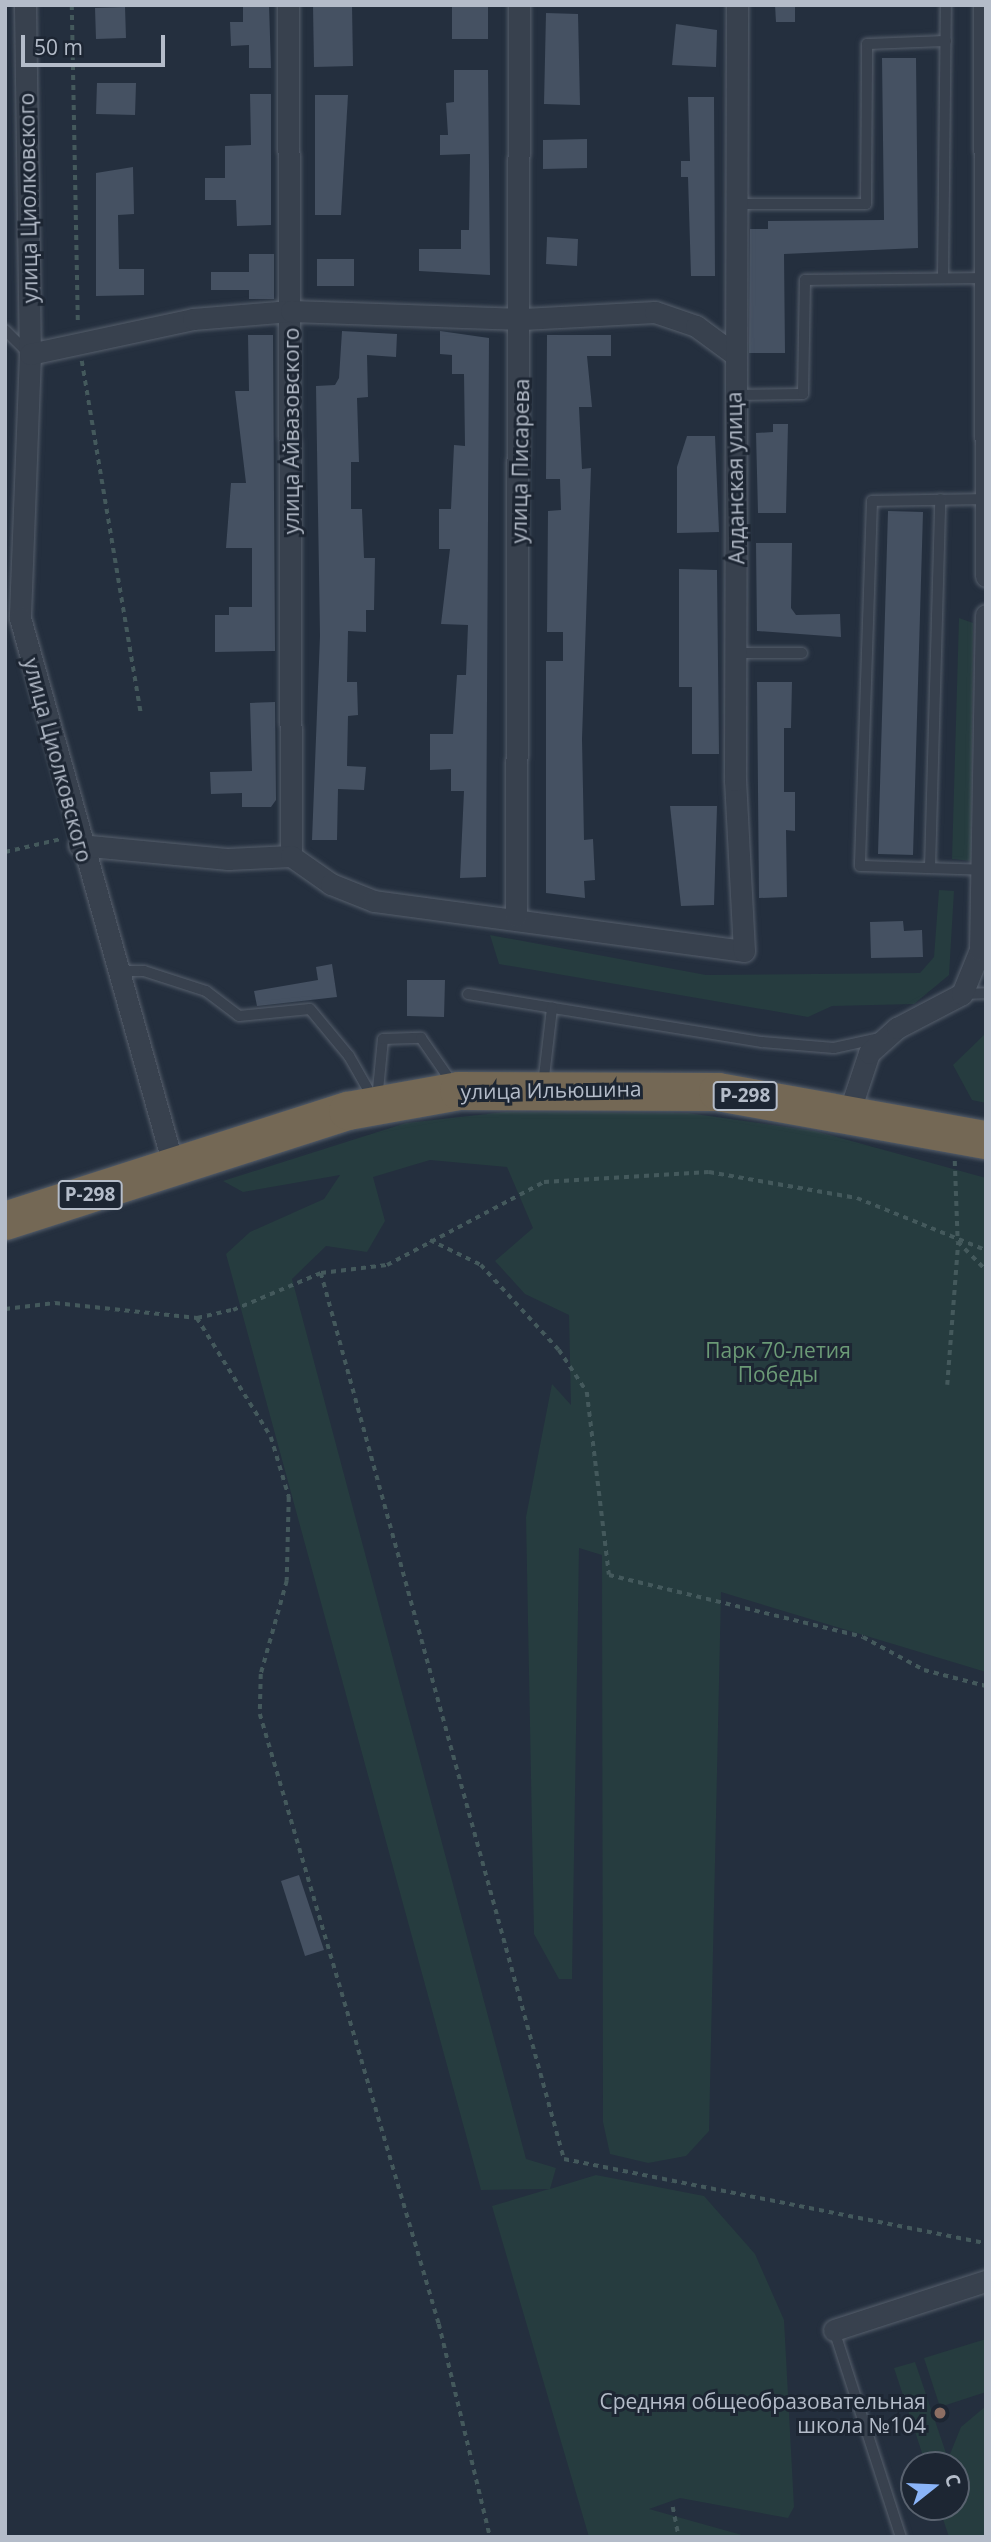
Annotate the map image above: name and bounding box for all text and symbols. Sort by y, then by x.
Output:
scale bar [24,21,168,65]
text: 50 m [34,33,83,61]
street label: улица Циолковского [14,93,42,303]
street label: улица Айвазовского [278,328,304,534]
street label: улица Писарева [506,378,534,544]
street label: Алданская улица [721,391,749,565]
street label: улица Циолковского [19,655,97,865]
street label: улица Ильюшина [460,1076,642,1104]
road number: Р-298 [712,1080,778,1112]
road number: Р-298 [57,1180,123,1210]
park label: Парк 70-летия Победы [705,1337,851,1387]
place label: Средняя общеобразовательная школа №104 [599,2388,926,2438]
marker: Средняя общеобразовательная школа №104 [932,2405,948,2421]
north arrow [900,2451,970,2521]
text: С [939,2470,967,2490]

